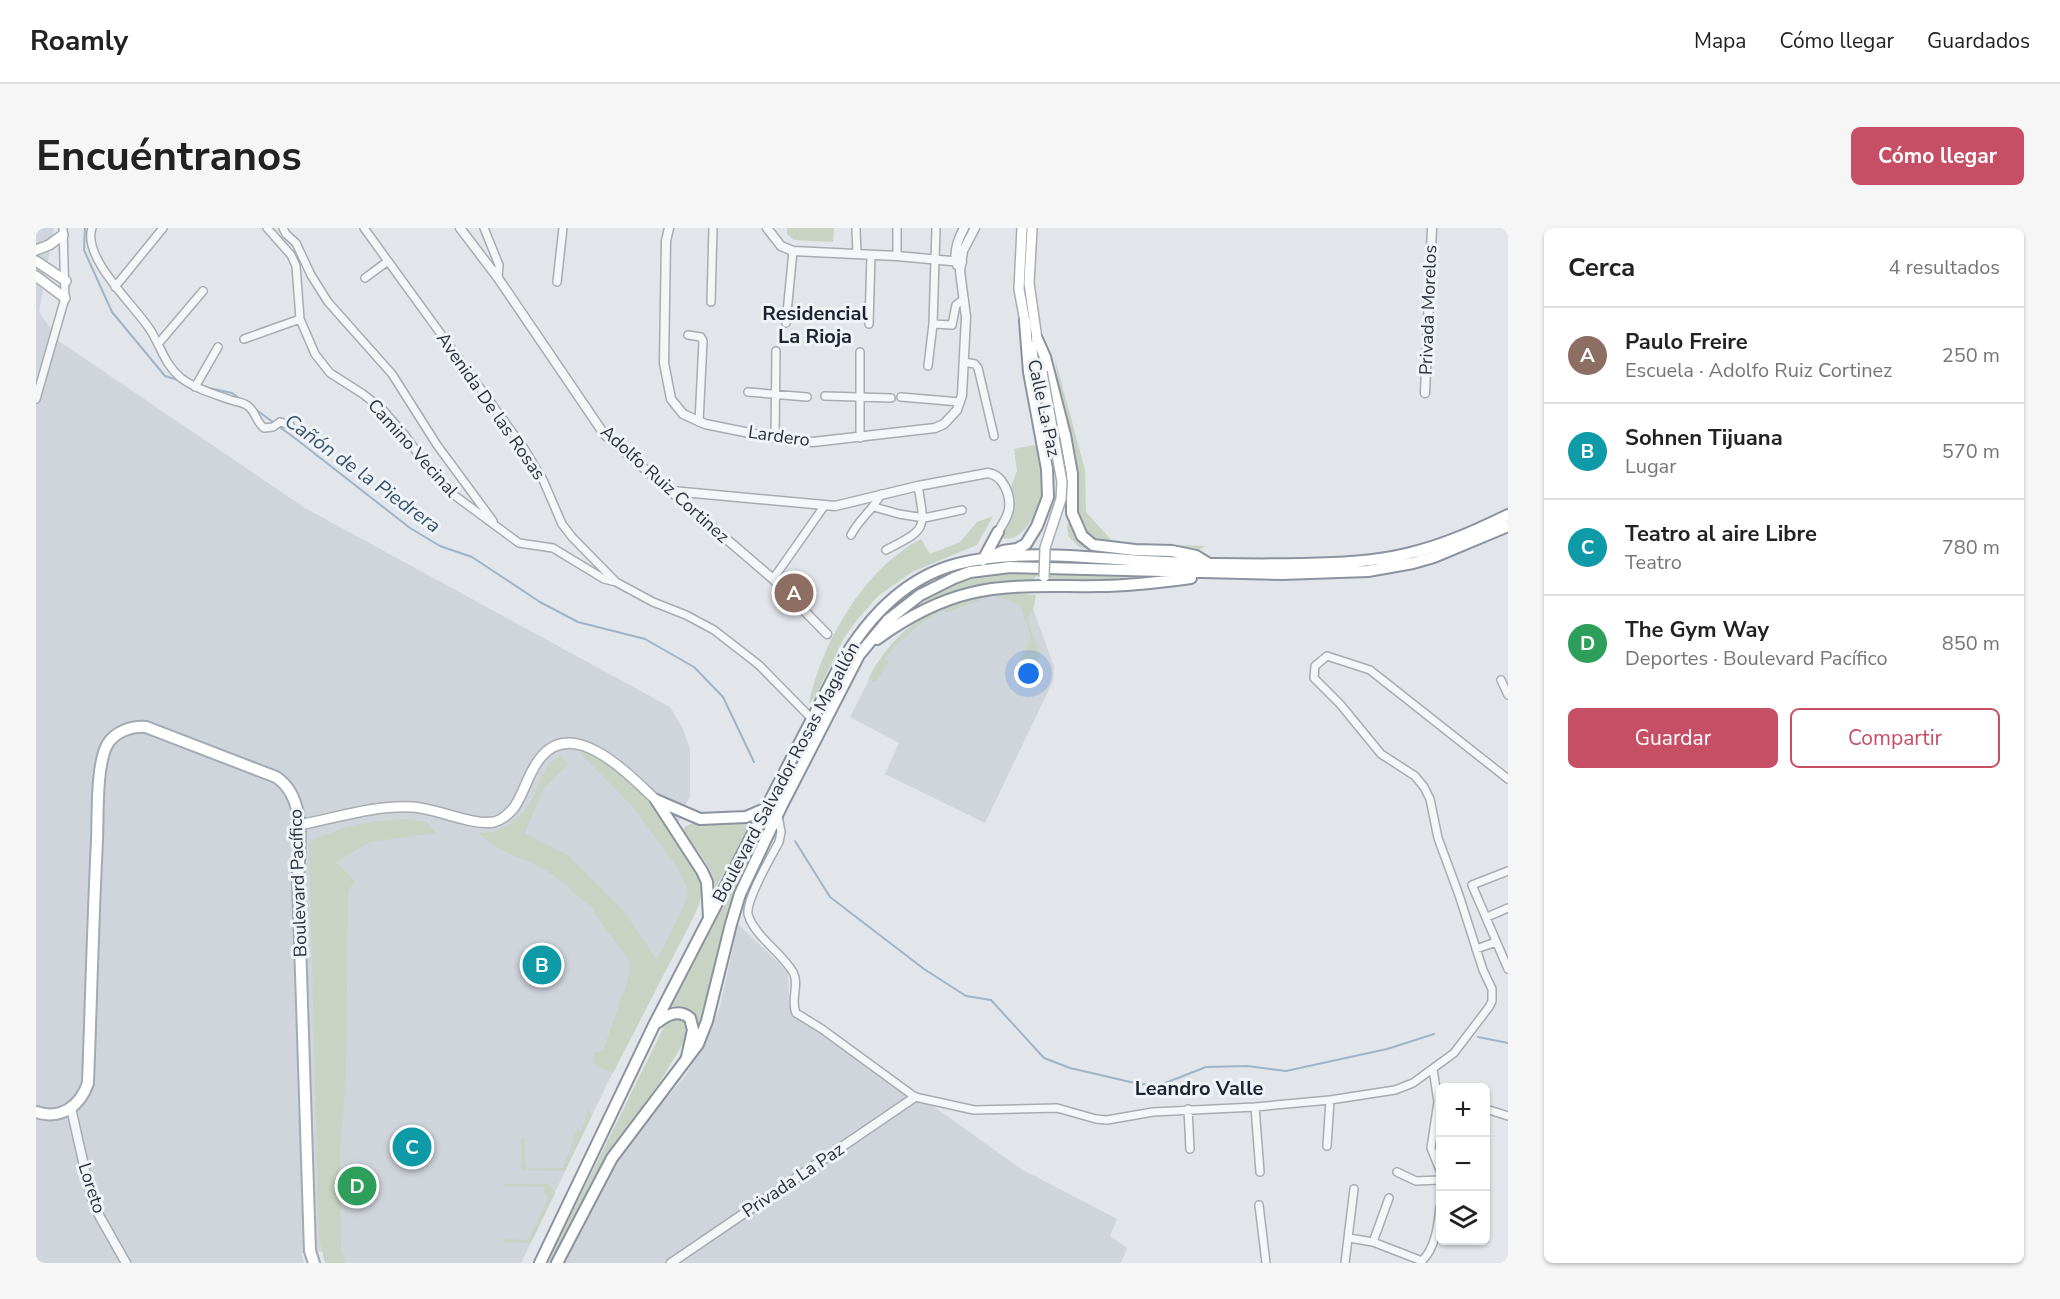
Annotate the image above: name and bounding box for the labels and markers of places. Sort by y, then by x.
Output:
pin: A [774,570,813,616]
pin: B [522,942,562,988]
pin: C [392,1124,431,1170]
pin: D [338,1164,376,1208]

